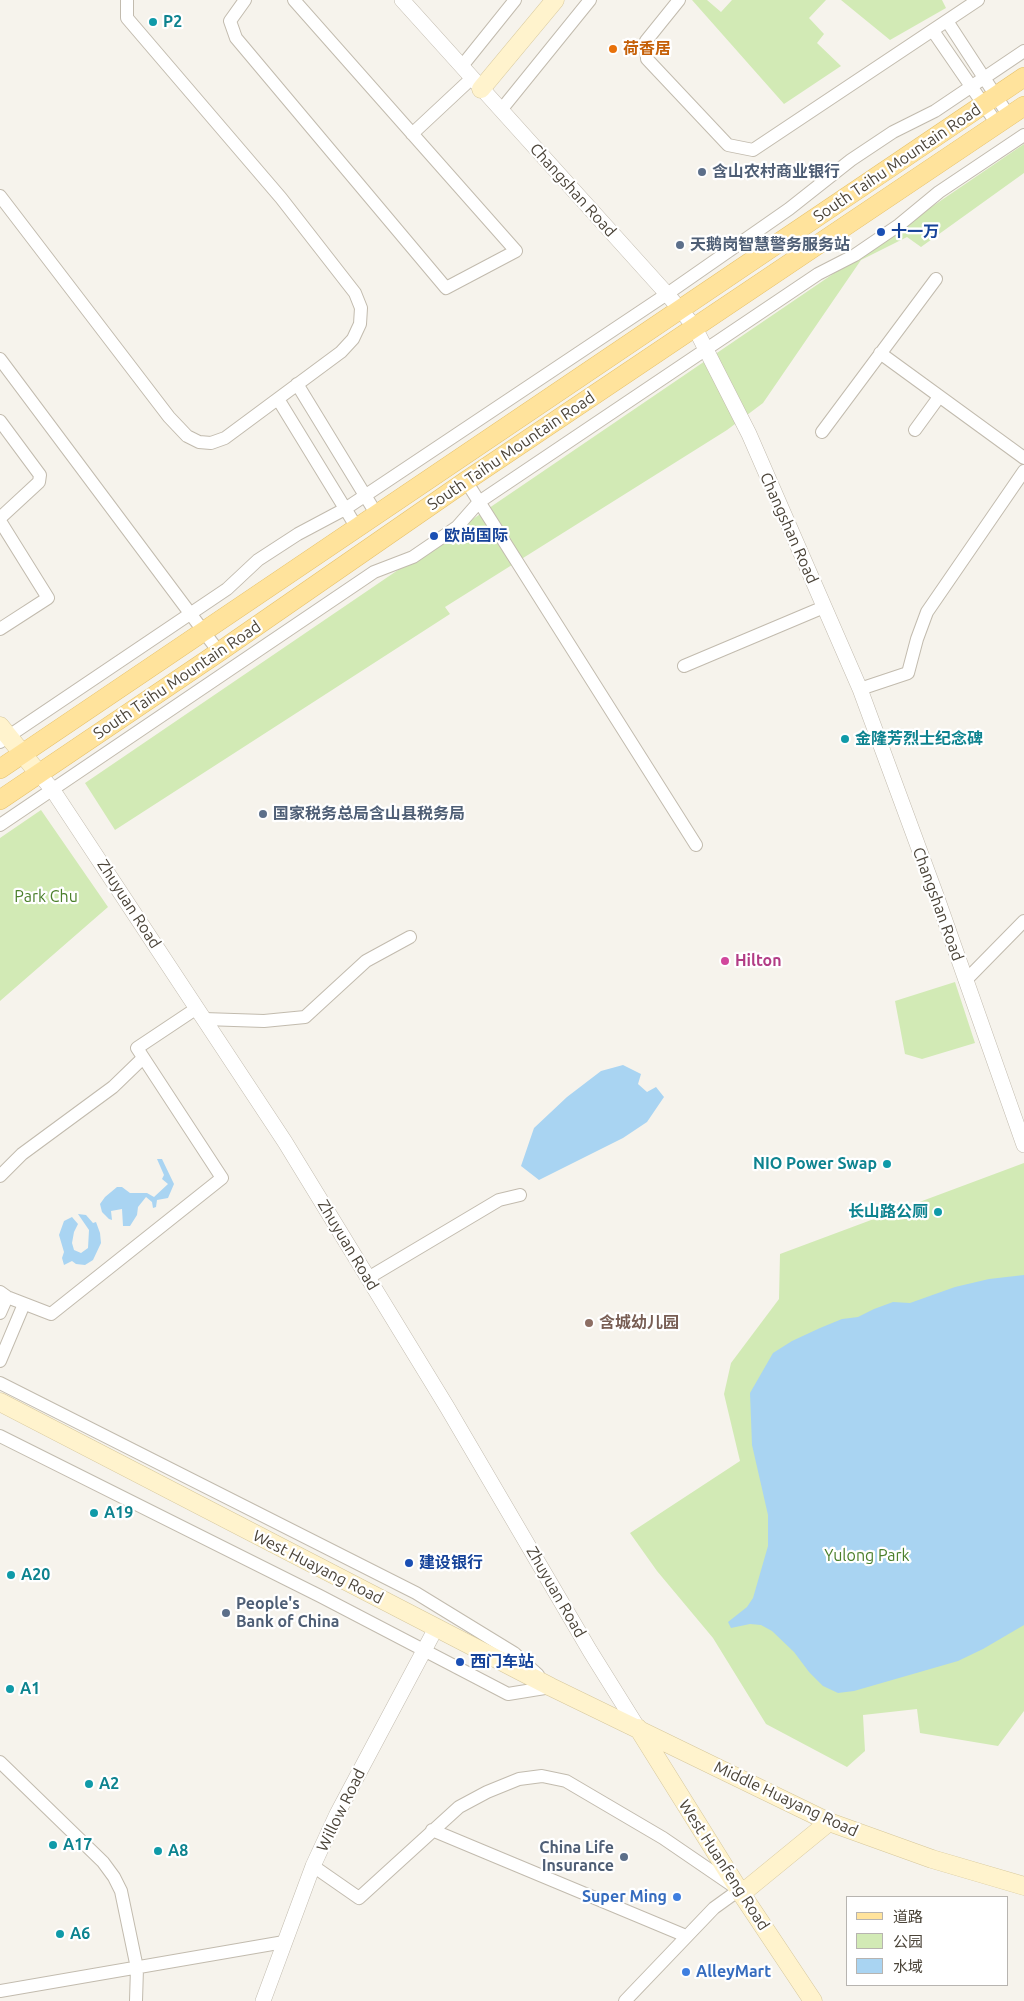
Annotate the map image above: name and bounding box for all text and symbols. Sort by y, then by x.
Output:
place label: P2 [163,12,182,32]
marker: P2 [147,16,159,28]
place label: 荷香居 [623,39,671,59]
marker: 荷香居 [607,43,619,55]
street label: South Taihu Mountain Road [810,100,984,226]
street label: Changshan Road [526,139,620,241]
place label: 含山农村商业银行 [712,162,840,182]
marker: 含山农村商业银行 [696,166,708,178]
place label: 十一万 [891,222,939,242]
marker: 十一万 [875,226,887,238]
place label: 天鹅岗智慧警务服务站 [690,235,850,255]
marker: 天鹅岗智慧警务服务站 [674,239,686,251]
street label: South Taihu Mountain Road [424,388,598,514]
street label: Changshan Road [756,470,822,586]
place label: 欧尚国际 [444,526,508,546]
marker: 欧尚国际 [428,530,440,542]
street label: South Taihu Mountain Road [90,617,264,743]
place label: 金隆芳烈士纪念碑 [855,729,983,749]
marker: 金隆芳烈士纪念碑 [839,733,851,745]
place label: 国家税务总局含山县税务局 [273,804,465,824]
marker: 国家税务总局含山县税务局 [257,808,269,820]
street label: Changshan Road [909,845,967,963]
street label: Zhuyuan Road [93,856,165,952]
park label: Park Chu [14,887,78,907]
place label: Hilton [735,951,782,971]
marker: Hilton [719,955,731,967]
place label: NIO Power Swap [753,1154,877,1174]
marker: NIO Power Swap [881,1158,893,1170]
street label: Zhuyuan Road [313,1196,383,1294]
place label: 长山路公厕 [848,1202,928,1222]
marker: 长山路公厕 [932,1206,944,1218]
place label: 含城幼儿园 [599,1313,679,1333]
marker: 含城幼儿园 [583,1317,595,1329]
place label: A19 [104,1503,133,1523]
marker: A19 [88,1507,100,1519]
street label: West Huayang Road [250,1526,386,1608]
street label: Zhuyuan Road [522,1543,590,1641]
park label: Yulong Park [824,1546,910,1566]
place label: 建设银行 [419,1553,483,1573]
marker: 建设银行 [403,1557,415,1569]
place label: A20 [21,1565,50,1585]
marker: A20 [5,1569,17,1581]
place label: People's Bank of China [236,1594,340,1632]
marker: People's Bank of China [220,1607,232,1619]
place label: 西门车站 [470,1652,534,1672]
marker: 西门车站 [454,1656,466,1668]
place label: A1 [20,1679,40,1699]
marker: A1 [4,1683,16,1695]
street label: Middle Huayang Road [711,1757,861,1841]
street label: Willow Road [313,1765,369,1855]
place label: A2 [99,1774,119,1794]
marker: A2 [83,1778,95,1790]
street label: West Huanfeng Road [675,1796,773,1934]
place label: A17 [63,1835,92,1855]
place label: China Life Insurance [539,1838,614,1876]
marker: A17 [47,1839,59,1851]
place label: A8 [168,1841,188,1861]
marker: A8 [152,1845,164,1857]
marker: China Life Insurance [618,1851,630,1863]
place label: Super Ming [582,1887,667,1907]
marker: Super Ming [671,1891,683,1903]
legend [846,1896,1009,1986]
text: 道路 [893,1908,923,1925]
place label: A6 [70,1924,90,1944]
marker: A6 [54,1928,66,1940]
text: 公园 [893,1933,923,1950]
text: 水域 [893,1958,923,1975]
place label: AlleyMart [696,1962,771,1982]
marker: AlleyMart [680,1966,692,1978]

